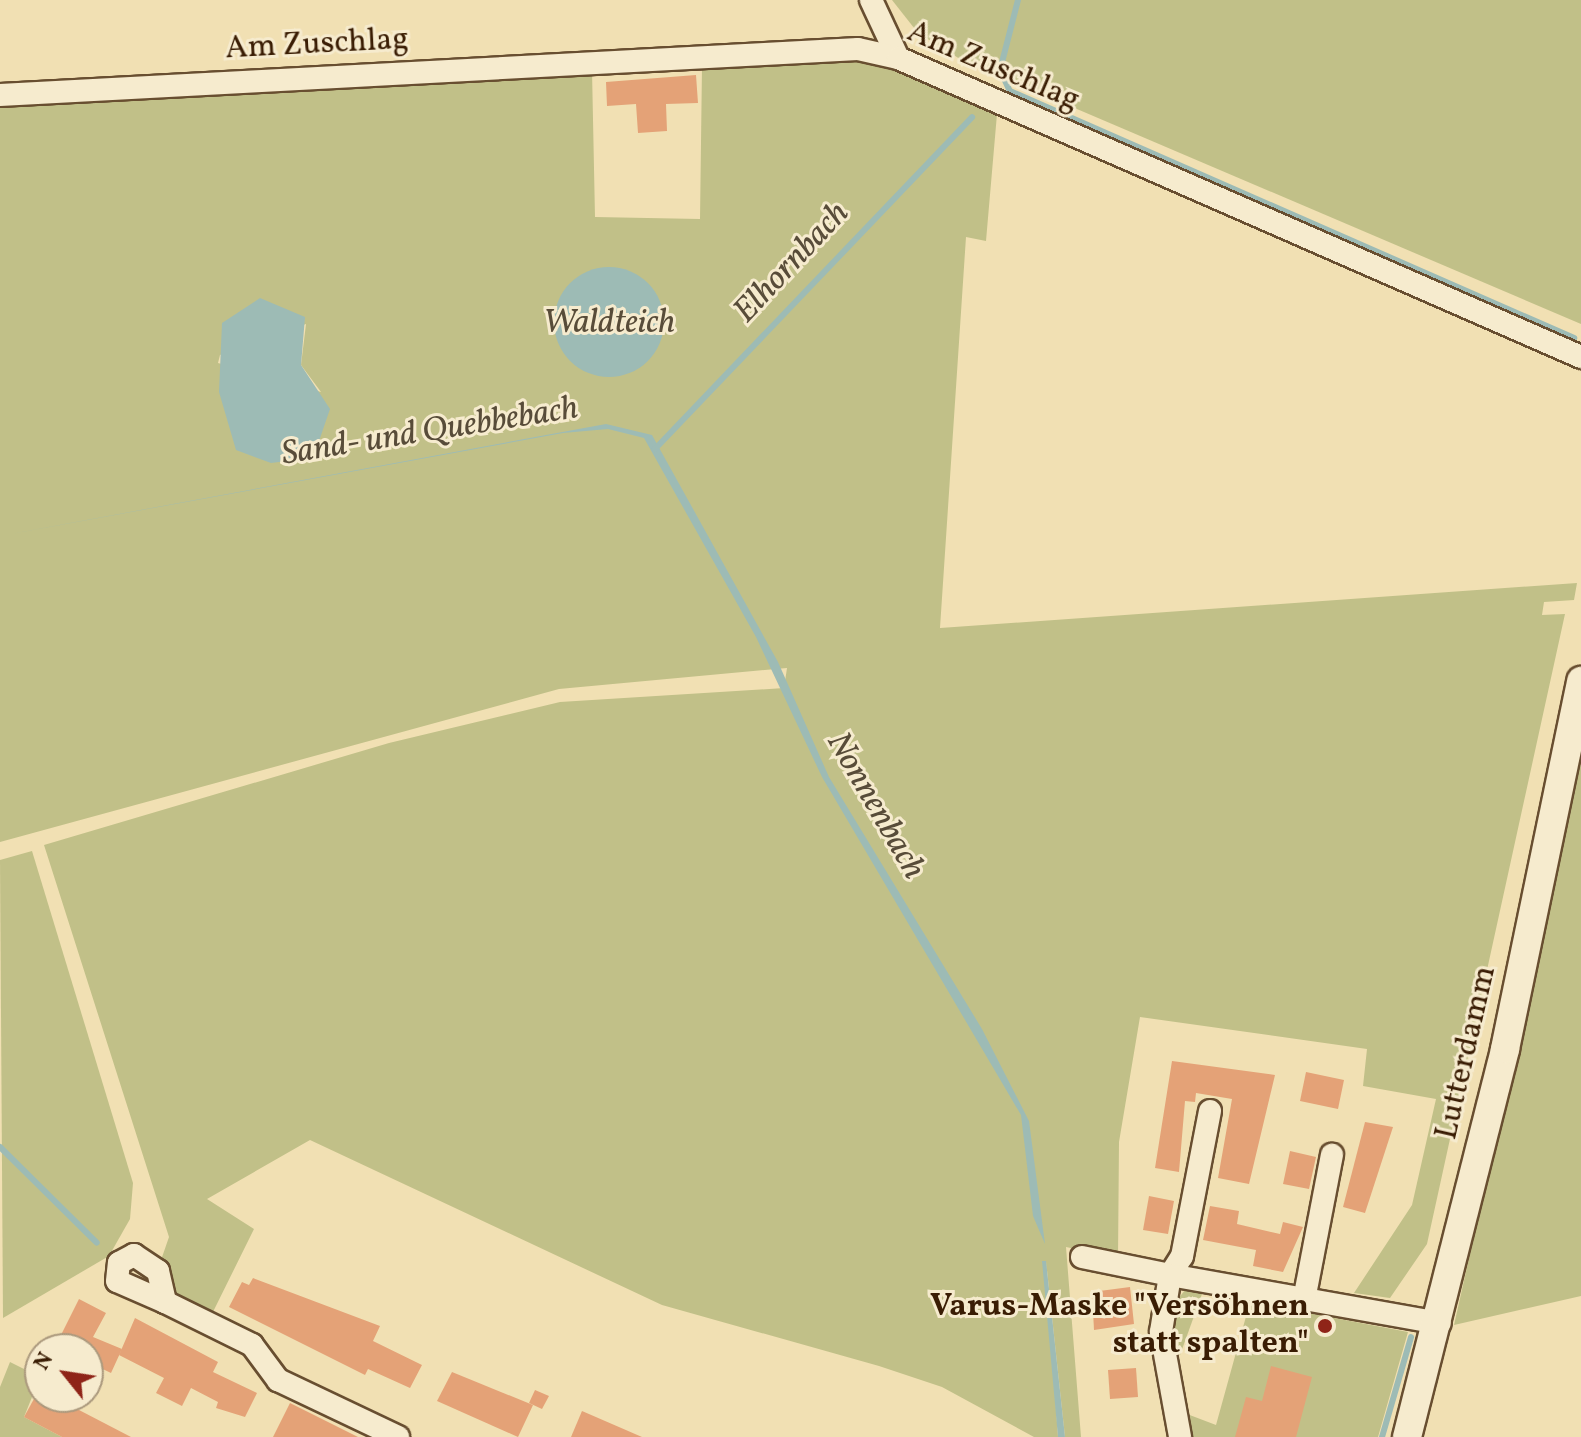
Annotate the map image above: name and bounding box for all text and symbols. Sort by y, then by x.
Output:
street label: Am Zuschlag [901,13,1085,121]
street label: Am Zuschlag [224,21,410,69]
water label: Elhornbach [726,194,858,332]
water label: Waldteich [543,304,675,344]
water label: Sand- und Quebbebach [279,388,581,476]
water label: Nonnenbach [817,725,933,887]
street label: Lutterdamm [1428,962,1506,1144]
place label: Varus-Maske "Versöhnen statt spalten" [930,1289,1309,1364]
marker: Varus-Maske "Versöhnen statt spalten" [1316,1317,1334,1335]
north arrow [24,1333,104,1413]
text: N [27,1347,62,1376]

